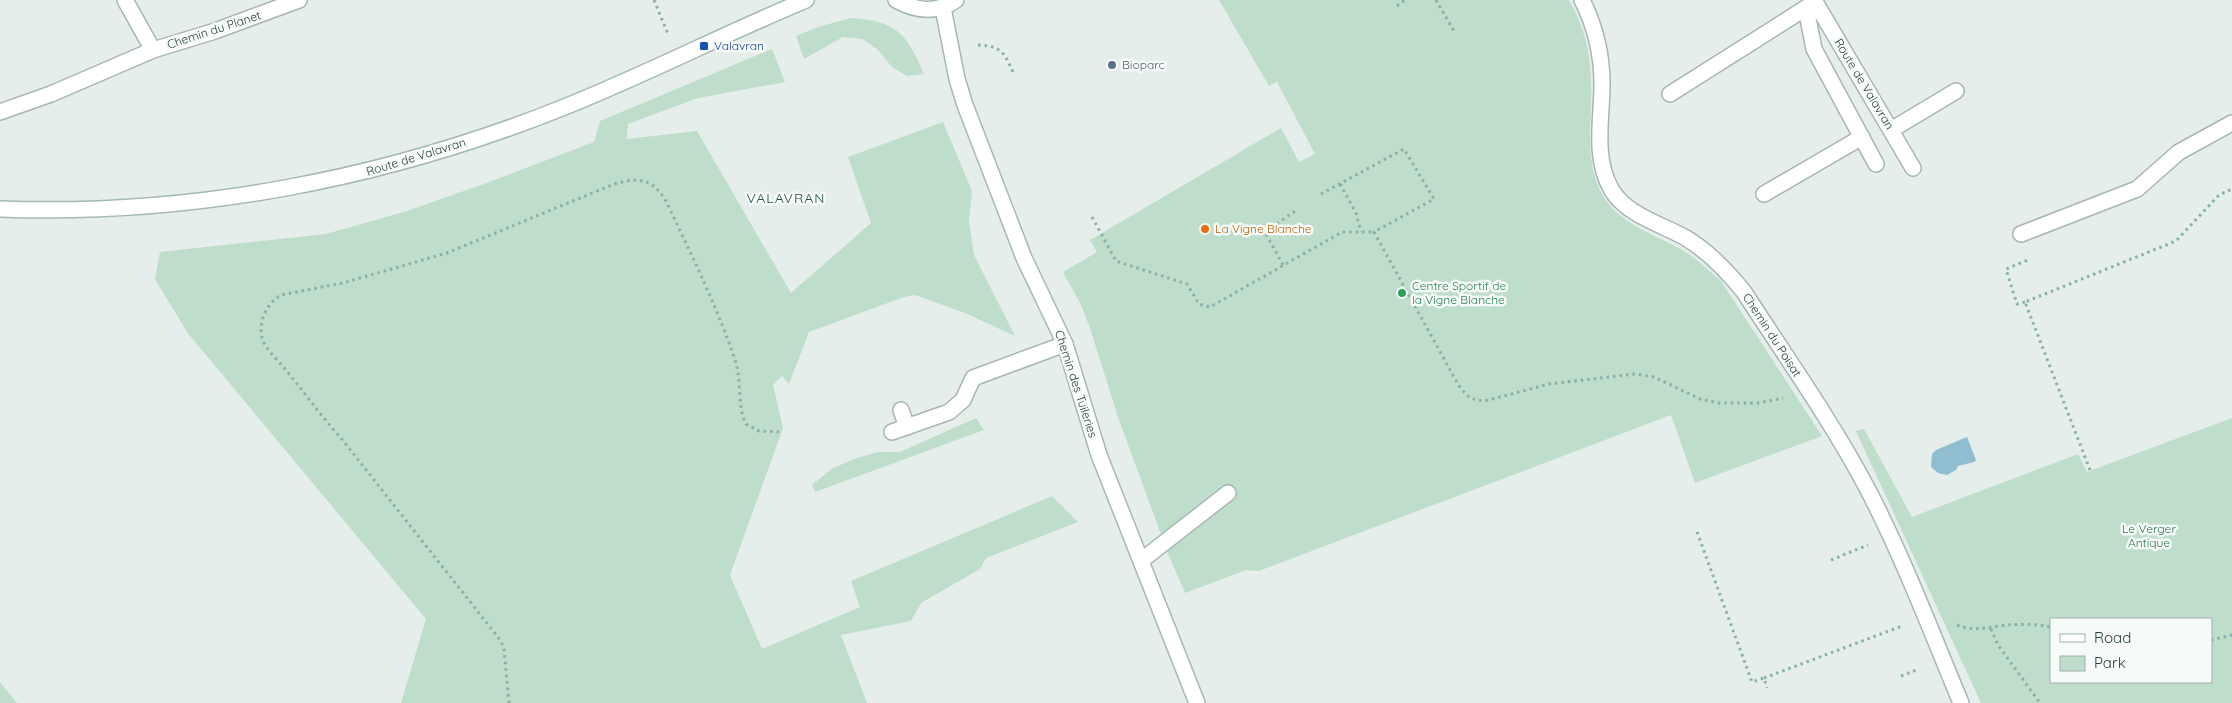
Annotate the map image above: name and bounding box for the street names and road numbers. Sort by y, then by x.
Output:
street label: Chemin du Planet [165,7,263,52]
street label: Route de Valavran [1831,36,1898,132]
street label: Route de Valavran [364,134,468,179]
street label: Chemin du Poisat [1740,290,1805,379]
street label: Chemin des Tuileries [1052,328,1101,440]

